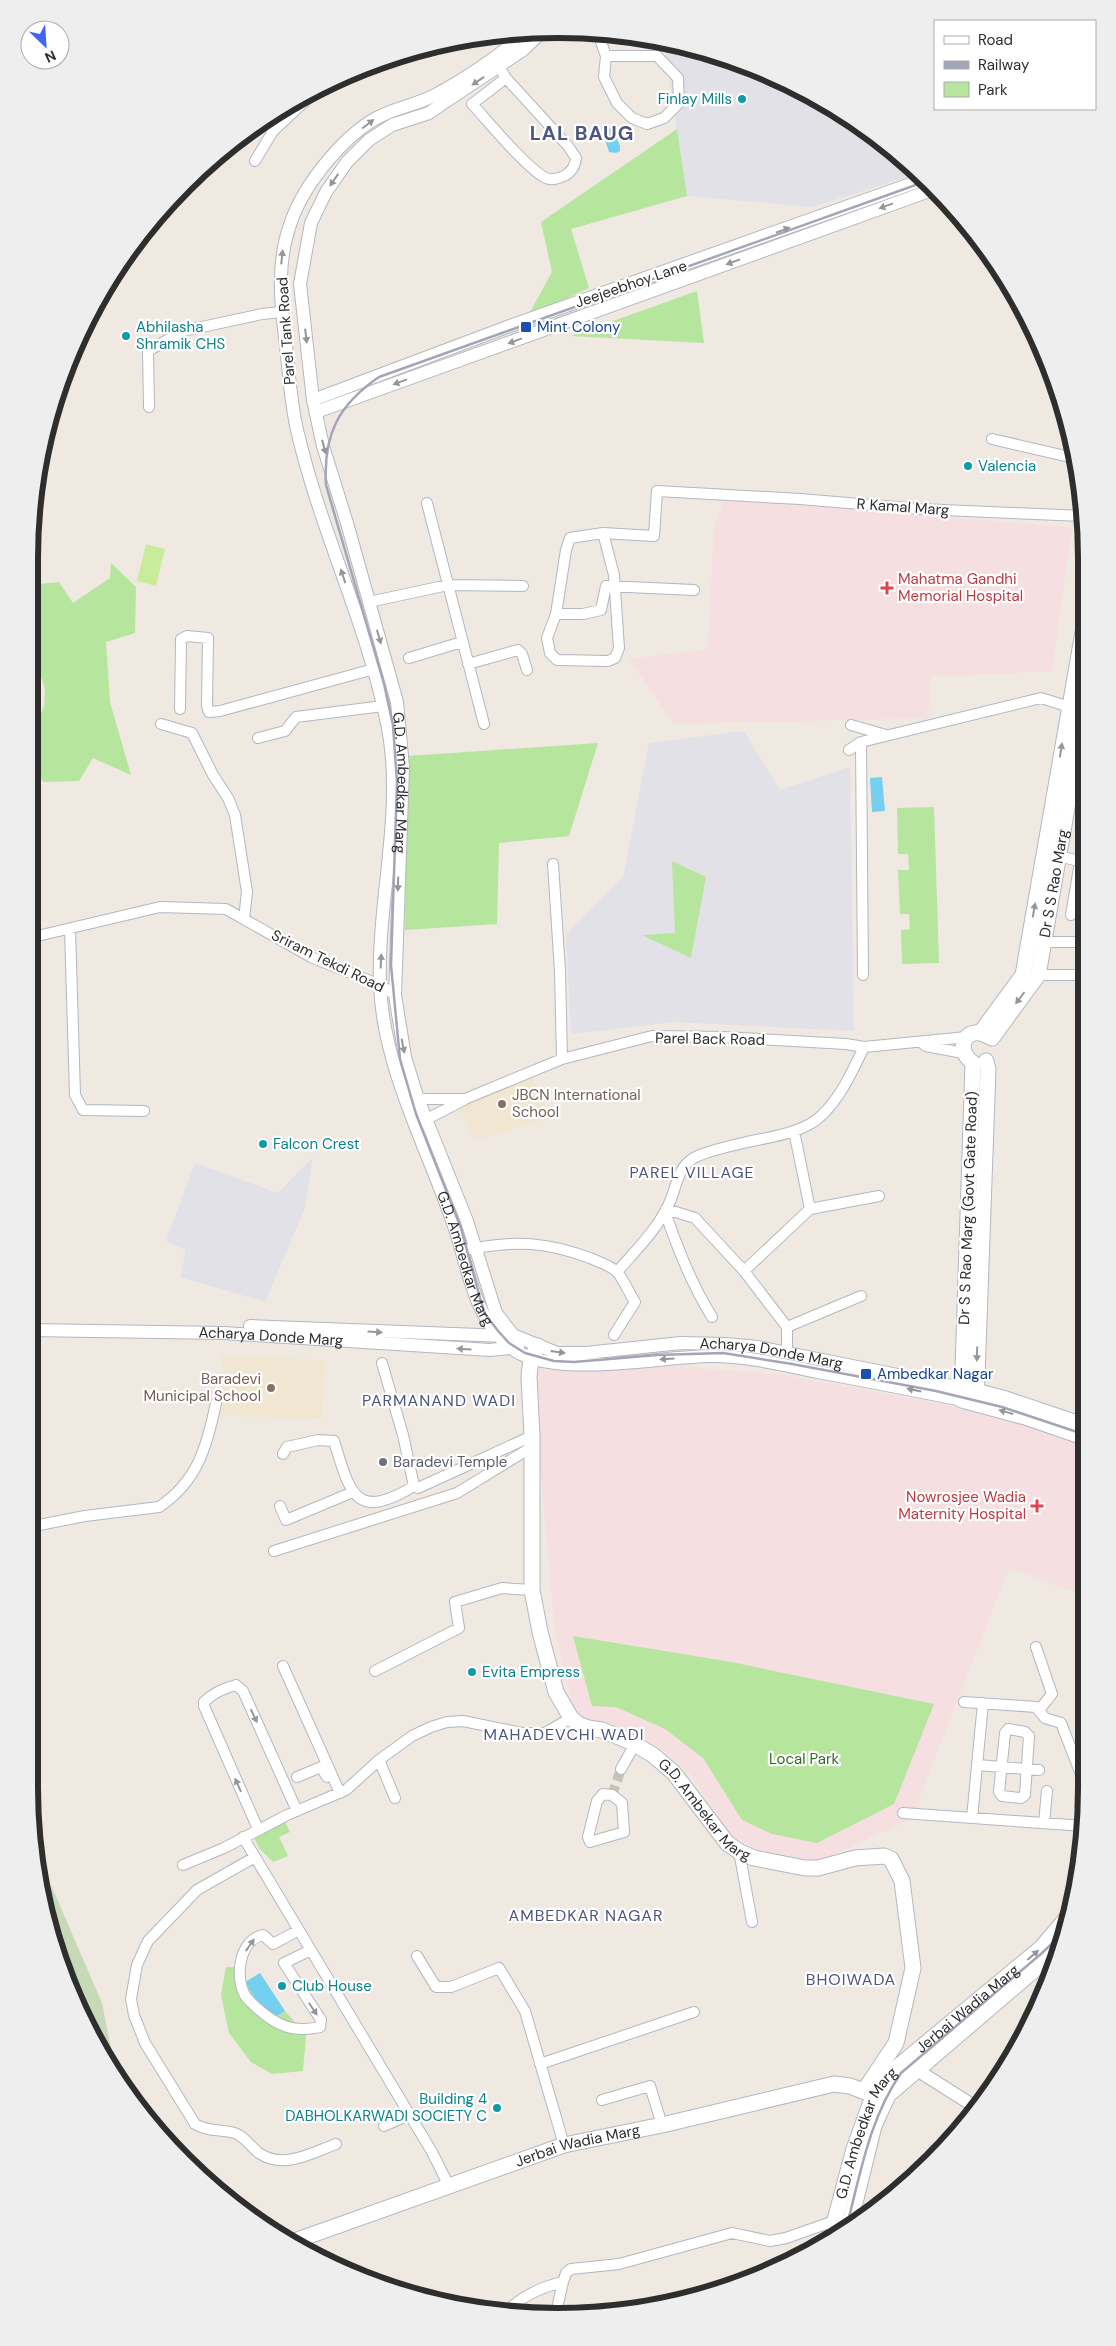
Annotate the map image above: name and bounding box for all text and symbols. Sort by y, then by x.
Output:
north arrow [20,20,70,70]
legend [934,20,1096,110]
text: Road [978,30,1013,50]
text: N [42,46,59,67]
text: Railway [978,55,1030,75]
one-way arrow [471,76,485,86]
text: Park [978,80,1008,100]
place label: Finlay Mills [658,89,732,109]
marker: Finlay Mills [736,93,748,105]
one-way arrow [361,119,374,130]
district label: LAL BAUG [530,120,634,146]
one-way arrow [329,174,339,187]
one-way arrow [878,202,893,210]
one-way arrow [776,226,791,233]
one-way arrow [278,249,286,265]
street label: Jeejeebhoy Lane [572,255,690,313]
one-way arrow [725,258,740,266]
street label: Parel Tank Road [272,276,300,386]
place label: Abhilasha Shramik CHS [136,317,226,354]
place label: Mint Colony [537,317,621,337]
marker: Mint Colony [519,320,533,334]
one-way arrow [302,328,310,344]
marker: Abhilasha Shramik CHS [120,330,132,342]
one-way arrow [507,337,522,345]
one-way arrow [392,378,407,386]
one-way arrow [320,440,328,455]
place label: Valencia [978,456,1036,476]
marker: Valencia [962,460,974,472]
street label: R Kamal Marg [856,494,950,520]
one-way arrow [339,568,347,583]
place label: Mahatma Gandhi Memorial Hospital [898,569,1023,606]
marker: Mahatma Gandhi Memorial Hospital [880,581,894,595]
one-way arrow [375,629,383,644]
street label: G.D. Ambedkar Marg [388,711,413,854]
one-way arrow [1058,742,1066,758]
street label: Dr S S Rao Marg [1035,828,1073,939]
one-way arrow [393,876,401,892]
one-way arrow [1031,902,1039,918]
street label: Sriram Tekdi Road [268,925,388,997]
one-way arrow [378,952,386,968]
one-way arrow [1015,991,1025,1005]
street label: Parel Back Road [655,1028,765,1050]
one-way arrow [399,1038,407,1054]
place label: JBCN International School [512,1085,641,1122]
street label: Dr S S Rao Marg (Govt Gate Road) [954,1091,982,1325]
marker: JBCN International School [496,1098,508,1110]
place label: Falcon Crest [273,1134,360,1154]
marker: Falcon Crest [257,1138,269,1150]
district label: PAREL VILLAGE [629,1162,755,1183]
street label: G.D. Ambedkar Marg [432,1188,498,1330]
street label: Acharya Donde Marg [198,1323,344,1351]
one-way arrow [367,1328,383,1336]
street label: Acharya Donde Marg [699,1333,845,1374]
one-way arrow [456,1344,472,1352]
one-way arrow [973,1346,981,1362]
one-way arrow [550,1348,566,1356]
one-way arrow [659,1355,675,1363]
place label: Ambedkar Nagar [877,1364,994,1384]
marker: Ambedkar Nagar [859,1367,873,1381]
place label: Baradevi Municipal School [143,1369,261,1406]
marker: Baradevi Municipal School [265,1382,277,1394]
one-way arrow [905,1386,921,1394]
district label: PARMANAND WADI [362,1390,516,1411]
one-way arrow [999,1407,1014,1415]
place label: Baradevi Temple [393,1452,507,1472]
marker: Baradevi Temple [377,1456,389,1468]
place label: Nowrosjee Wadia Maternity Hospital [898,1487,1026,1524]
marker: Nowrosjee Wadia Maternity Hospital [1030,1499,1044,1513]
place label: Evita Empress [482,1662,580,1682]
marker: Evita Empress [466,1666,478,1678]
one-way arrow [250,1709,258,1723]
district label: MAHADEVCHI WADI [483,1724,645,1745]
park label: Local Park [769,1749,840,1769]
street label: G.D. Ambekar Marg [654,1754,754,1865]
one-way arrow [234,1778,242,1792]
district label: AMBEDKAR NAGAR [509,1905,663,1926]
one-way arrow [245,1938,254,1952]
one-way arrow [1027,1950,1039,1961]
street label: Jerbai Wadia Marg [912,1960,1023,2058]
district label: BHOIWADA [806,1969,896,1990]
place label: Club House [292,1976,372,1996]
marker: Club House [276,1980,288,1992]
one-way arrow [309,2002,318,2016]
street label: G.D. Ambedkar Marg [831,2063,901,2201]
place label: Building 4 DABHOLKARWADI SOCIETY C [285,2089,487,2126]
marker: Building 4 DABHOLKARWADI SOCIETY C [491,2102,503,2114]
street label: Jerbai Wadia Marg [512,2120,642,2172]

